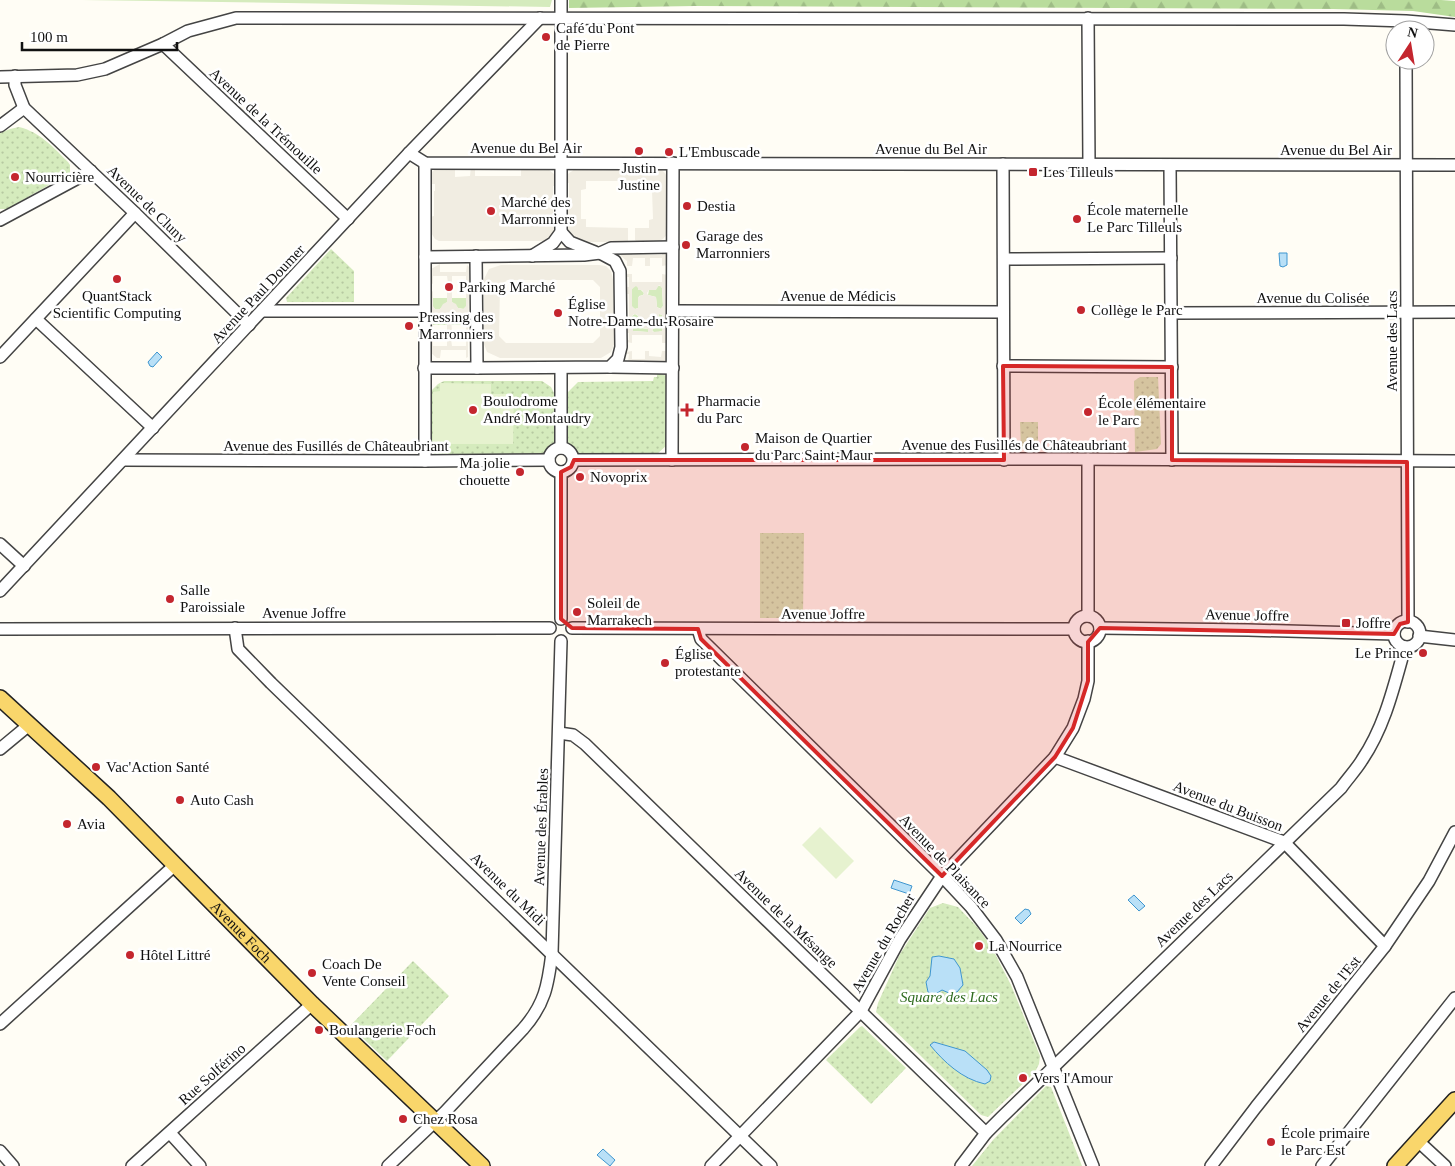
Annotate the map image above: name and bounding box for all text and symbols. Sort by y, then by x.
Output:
scale bar [22,20,178,52]
place label: Café du Pont de Pierre [556,20,635,53]
north arrow [1385,20,1435,70]
text: N [1406,24,1419,41]
text: 100 m [30,29,68,45]
marker: Café du Pont de Pierre [540,31,552,43]
street label: Avenue de la Trémouille [207,65,326,177]
street label: Avenue du Bel Air [470,140,582,156]
street label: Avenue du Bel Air [875,141,987,157]
street label: Avenue du Bel Air [1280,142,1392,158]
place label: L'Embuscade [679,144,760,160]
marker: Justin Justine [633,145,645,157]
marker: L'Embuscade [663,146,675,158]
place label: Justin Justine [618,160,660,193]
street label: Avenue de Cluny [104,162,190,246]
place label: Les Tilleuls [1043,164,1114,180]
marker: Les Tilleuls [1027,166,1039,178]
place label: Nourricière [25,169,94,185]
marker: Nourricière [9,171,21,183]
place label: Marché des Marronniers [501,194,575,227]
place label: Destia [697,198,736,214]
marker: Destia [681,200,693,212]
place label: École maternelle Le Parc Tilleuls [1087,202,1189,235]
marker: Marché des Marronniers [485,205,497,217]
marker: École maternelle Le Parc Tilleuls [1071,213,1083,225]
place label: Garage des Marronniers [696,228,770,261]
marker: Garage des Marronniers [680,239,692,251]
street label: Avenue Paul Doumer [208,241,308,347]
marker: QuantStack Scientific Computing [111,273,123,285]
place label: Parking Marché [459,279,556,295]
marker: Parking Marché [443,281,455,293]
place label: QuantStack Scientific Computing [53,288,182,321]
street label: Avenue de Médicis [780,288,896,304]
street label: Avenue du Colisée [1256,290,1370,306]
street label: Avenue des Lacs [1384,290,1400,392]
place label: Église Notre-Dame-du-Rosaire [568,296,714,329]
place label: Collège le Parc [1091,302,1183,318]
marker: Collège le Parc [1075,304,1087,316]
marker: Église Notre-Dame-du-Rosaire [552,307,564,319]
place label: Pressing des Marronniers [419,309,494,342]
marker: Pressing des Marronniers [403,320,415,332]
place label: Boulodrome André Montaudry [483,393,591,426]
place label: Pharmacie du Parc [697,393,761,426]
place label: École élémentaire le Parc [1098,395,1206,428]
marker: Boulodrome André Montaudry [467,404,479,416]
marker: Pharmacie du Parc [681,404,693,416]
marker: École élémentaire le Parc [1082,406,1094,418]
place label: Maison de Quartier du Parc Saint-Maur [755,430,872,463]
street label: Avenue des Fusillés de Châteaubriant [901,437,1128,453]
street label: Avenue des Fusillés de Châteaubriant [223,438,450,454]
marker: Maison de Quartier du Parc Saint-Maur [739,441,751,453]
place label: Ma jolie chouette [459,455,510,488]
marker: Ma jolie chouette [514,466,526,478]
place label: Novoprix [590,469,648,485]
marker: Novoprix [574,471,586,483]
place label: Salle Paroissiale [180,582,245,615]
marker: Salle Paroissiale [164,593,176,605]
place label: Soleil de Marrakech [587,595,652,628]
street label: Avenue Joffre [262,605,346,621]
marker: Soleil de Marrakech [571,606,583,618]
street label: Avenue Joffre [781,606,865,622]
street label: Avenue Joffre [1205,606,1289,624]
place label: Joffre [1356,615,1391,631]
marker: Joffre [1340,617,1352,629]
place label: Le Prince [1355,645,1413,661]
place label: Église protestante [675,646,741,679]
marker: Le Prince [1417,647,1429,659]
marker: Église protestante [659,657,671,669]
place label: Vac'Action Santé [106,759,209,775]
marker: Vac'Action Santé [90,761,102,773]
street label: Avenue des Érables [531,768,551,886]
street label: Avenue du Buisson [1171,778,1286,835]
place label: Auto Cash [190,792,254,808]
marker: Auto Cash [174,794,186,806]
street label: Avenue de Plaisance [896,811,994,911]
place label: Avia [77,816,105,832]
marker: Avia [61,818,73,830]
street label: Avenue du Midi [467,849,549,929]
street label: Avenue de la Mésange [732,865,841,971]
street label: Avenue des Lacs [1152,868,1236,950]
street label: Avenue du Rocher [848,891,918,995]
street label: Avenue Foch [207,898,275,966]
place label: La Nourrice [989,938,1062,954]
marker: La Nourrice [973,940,985,952]
place label: Hôtel Littré [140,947,211,963]
marker: Hôtel Littré [124,949,136,961]
street label: Avenue de l'Est [1292,952,1364,1035]
place label: Coach De Vente Conseil [322,956,406,989]
marker: Coach De Vente Conseil [306,967,318,979]
park label: Square des Lacs [900,989,998,1005]
place label: Boulangerie Foch [329,1022,437,1038]
marker: Boulangerie Foch [313,1024,325,1036]
street label: Rue Solférino [176,1040,248,1108]
place label: Vers l'Amour [1033,1070,1113,1086]
marker: Vers l'Amour [1017,1072,1029,1084]
place label: Chez Rosa [413,1111,478,1127]
marker: Chez Rosa [397,1113,409,1125]
place label: École primaire le Parc Est [1281,1125,1370,1158]
marker: École primaire le Parc Est [1265,1136,1277,1148]

